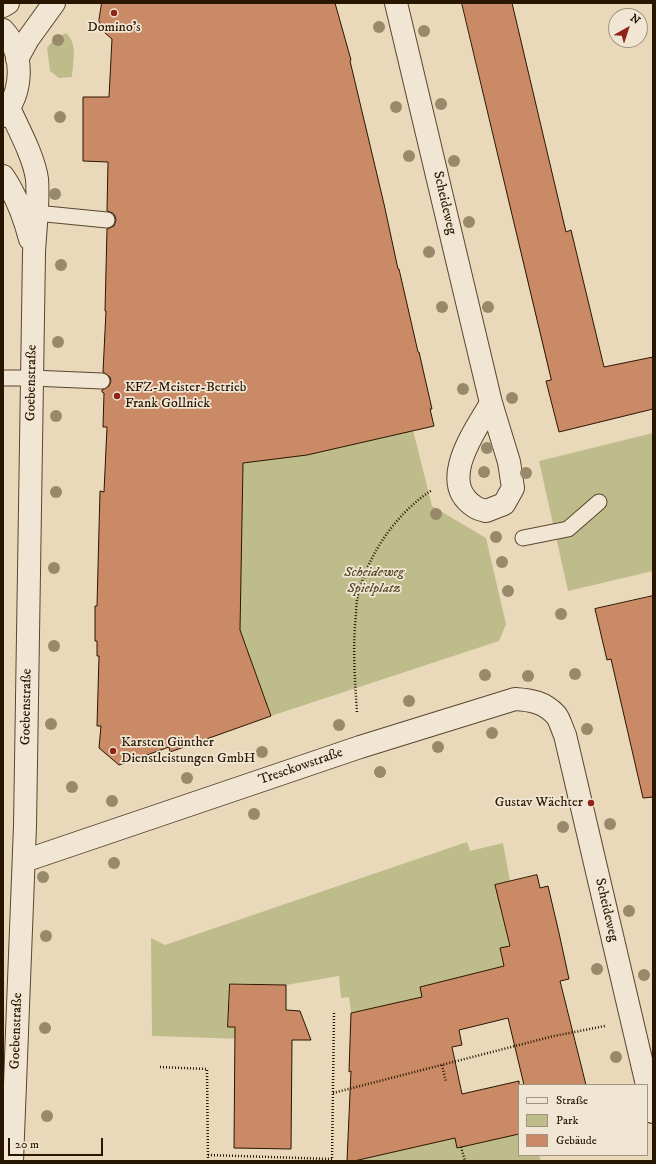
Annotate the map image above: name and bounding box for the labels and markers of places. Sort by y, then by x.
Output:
marker: Domino's [109,8,119,18]
place label: Domino's [87,20,141,36]
place label: KFZ-Meister-Betrieb Frank Gollnick [125,380,246,412]
marker: KFZ-Meister-Betrieb Frank Gollnick [112,391,122,401]
place label: Karsten Günther Dienstleistungen GmbH [121,735,255,768]
marker: Karsten Günther Dienstleistungen GmbH [108,746,118,756]
place label: Gustav Wächter [495,795,583,811]
marker: Gustav Wächter [586,798,596,808]

